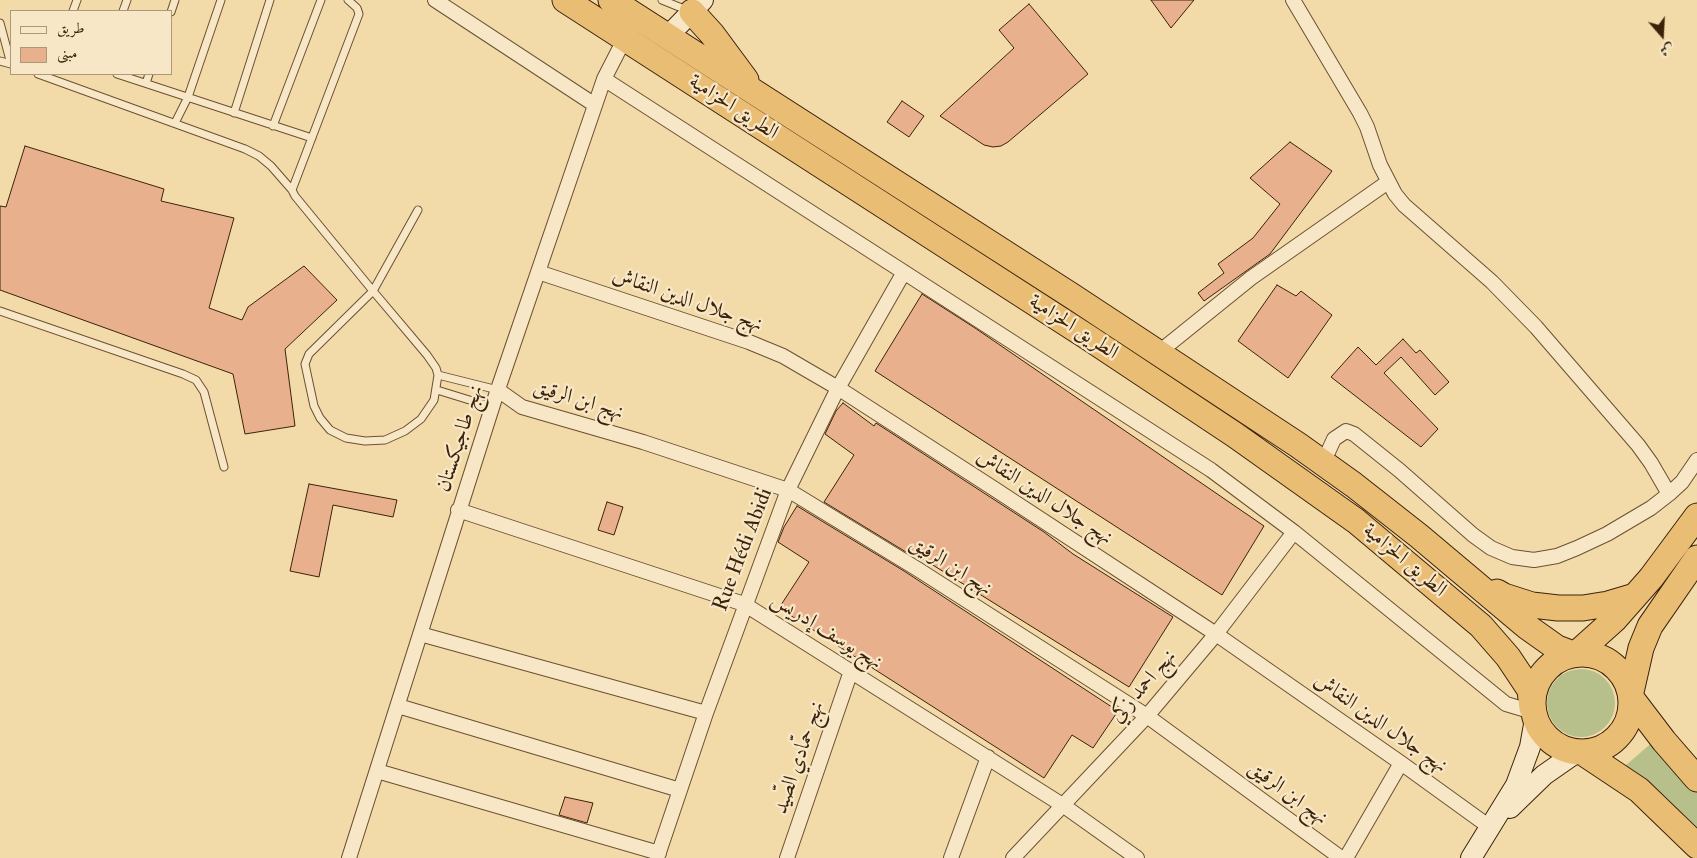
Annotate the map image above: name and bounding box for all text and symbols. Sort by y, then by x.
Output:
legend [10,10,172,75]
north arrow [1637,10,1687,60]
text: طريق [57,19,84,38]
text: ش [1658,39,1676,60]
text: مبنى [57,44,77,63]
street label: الطريق الحزامية [684,70,782,146]
street label: نهج جلال الدين النقاش [609,263,765,339]
street label: الطريق الحزامية [1024,290,1122,366]
street label: نهج ابن الرقيق [530,375,626,427]
street label: نهج طاجيكستان [432,382,490,496]
street label: نهج جلال الدين النقاش [971,445,1117,551]
street label: Rue Hédi Abidi [709,485,779,615]
street label: الطريق الحزامية [1357,519,1451,603]
street label: نهج ابن الرقيق [904,532,996,602]
street label: نهج يوسف إدريس [766,588,886,676]
street label: نهج احمد زكي [1105,645,1183,729]
street label: نهج جلال الدين النقاش [1308,669,1452,779]
street label: نهج حمّادي الصّيد [769,698,831,818]
street label: نهج ابن الرقيق [1242,756,1332,832]

